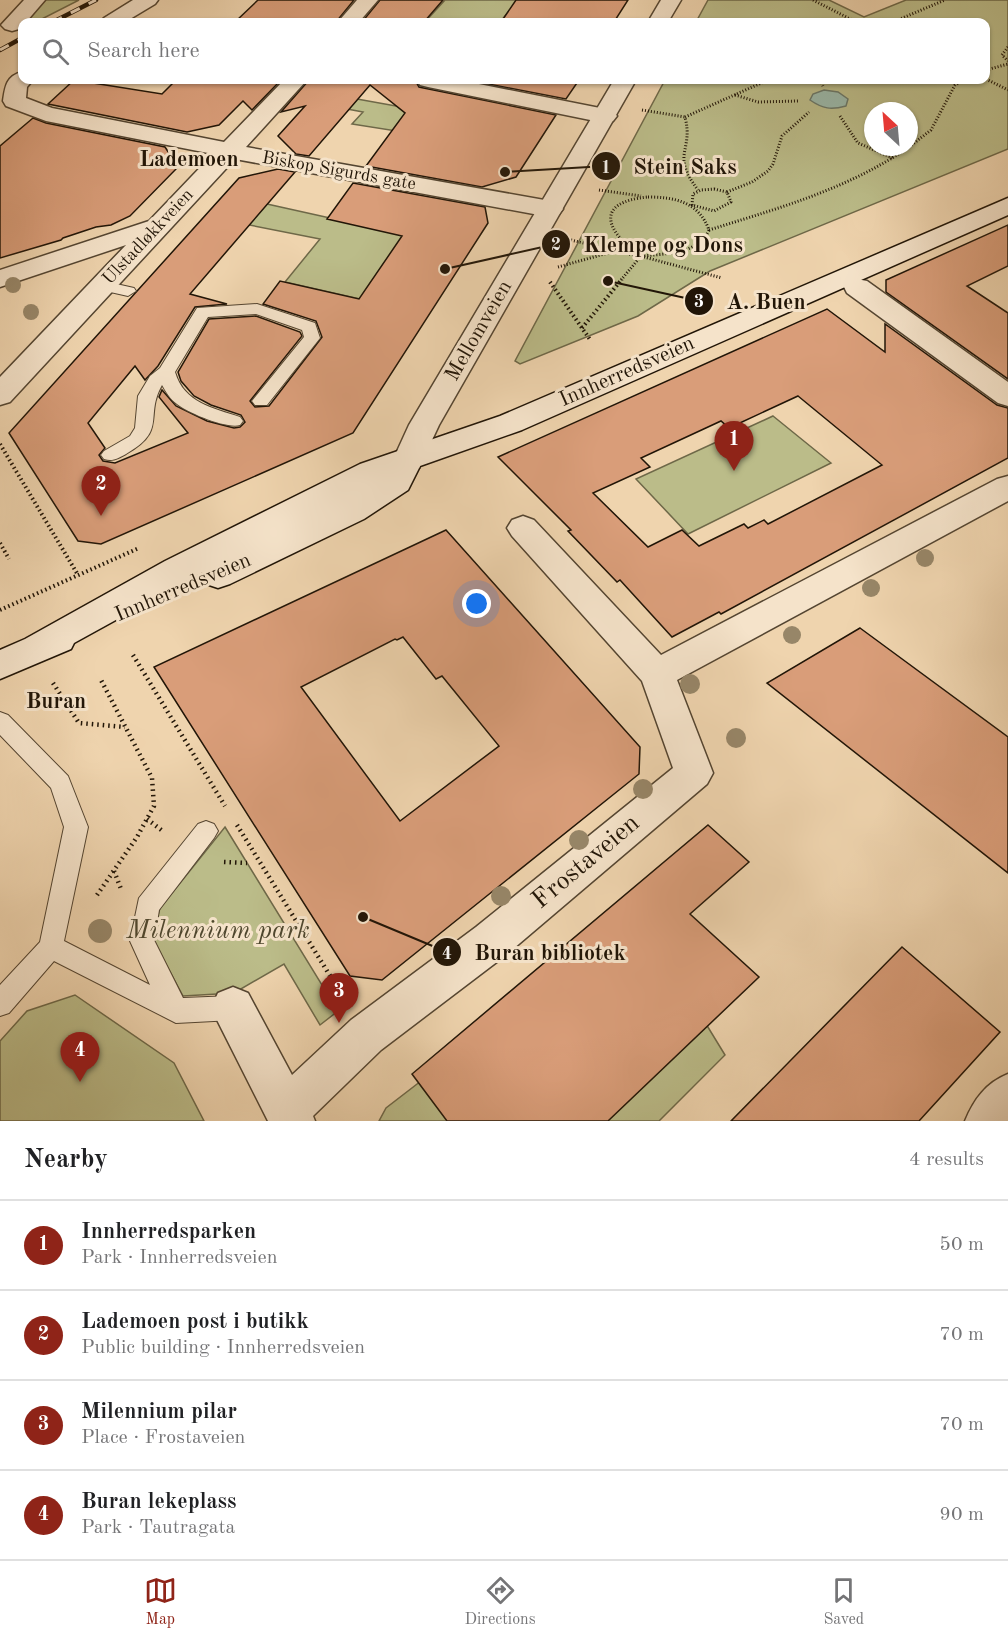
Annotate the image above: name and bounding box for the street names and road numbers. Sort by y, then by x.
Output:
street label: Biskop Sigurds gate [261,149,417,193]
street label: Ulstadløkkveien [99,185,197,288]
street label: Mellomveien [442,277,516,385]
street label: Innherredsveien [556,333,698,411]
street label: Innherredsveien [112,550,254,626]
street label: Frostaveien [527,810,645,914]

